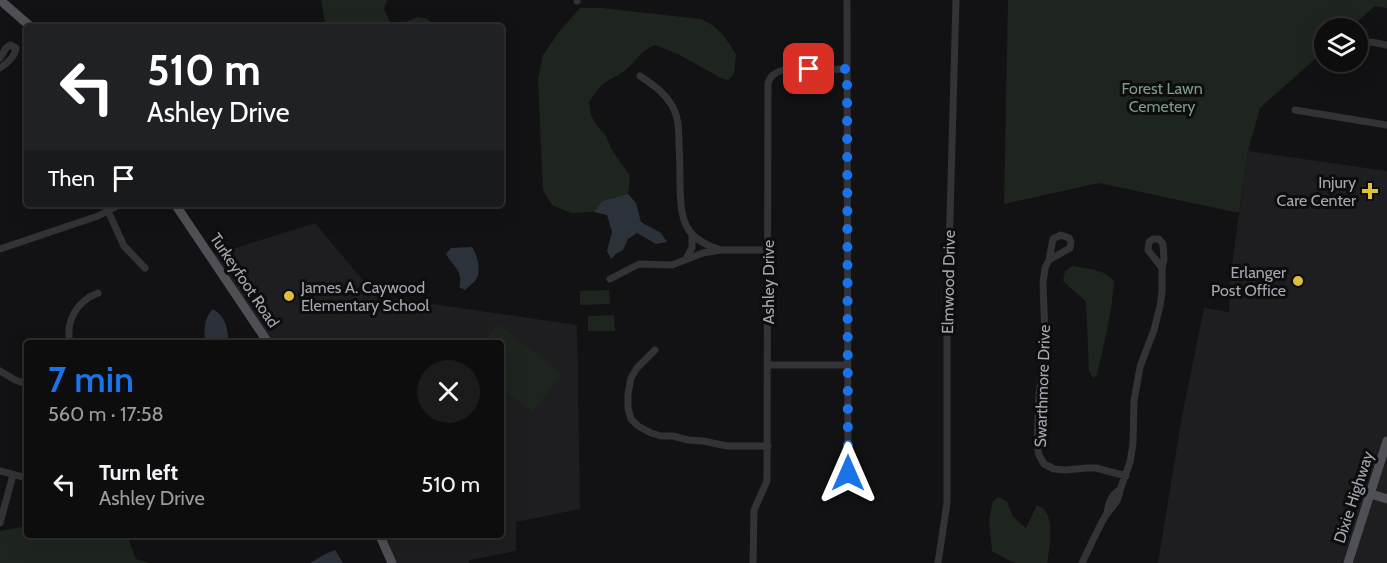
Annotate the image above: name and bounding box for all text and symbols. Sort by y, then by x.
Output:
map controls [1314,18,1368,72]
button: layers [1314,18,1368,72]
pin [783,43,834,94]
text: 510 m [147,44,261,96]
icon: left [48,48,126,126]
icon: arrive [792,52,825,85]
park label: Forest Lawn Cemetery [1121,79,1203,116]
text: Ashley Drive [147,96,290,129]
icon: arrive [107,162,140,195]
text: Then [48,165,95,192]
place label: Injury Care Center [1277,173,1357,210]
marker: Injury Care Center [1361,182,1379,200]
street label: Turkeyfoot Road [206,229,283,331]
street label: Elmwood Drive [938,230,959,334]
street label: Ashley Drive [759,240,778,324]
place label: Erlanger Post Office [1211,263,1287,300]
marker: Erlanger Post Office [1291,274,1305,288]
place label: James A. Caywood Elementary School [300,278,429,315]
marker: James A. Caywood Elementary School [282,289,296,303]
street label: Swarthmore Drive [1031,324,1054,448]
text: 7 min [48,357,134,401]
button: close [417,360,480,423]
text: 560 m · 17:58 [48,402,164,426]
position arrow [816,441,880,505]
street label: Dixie Highway [1330,449,1377,546]
text: Turn left [99,459,178,486]
icon: left [48,468,81,501]
text: 510 m [421,471,480,498]
text: Ashley Drive [99,486,205,510]

